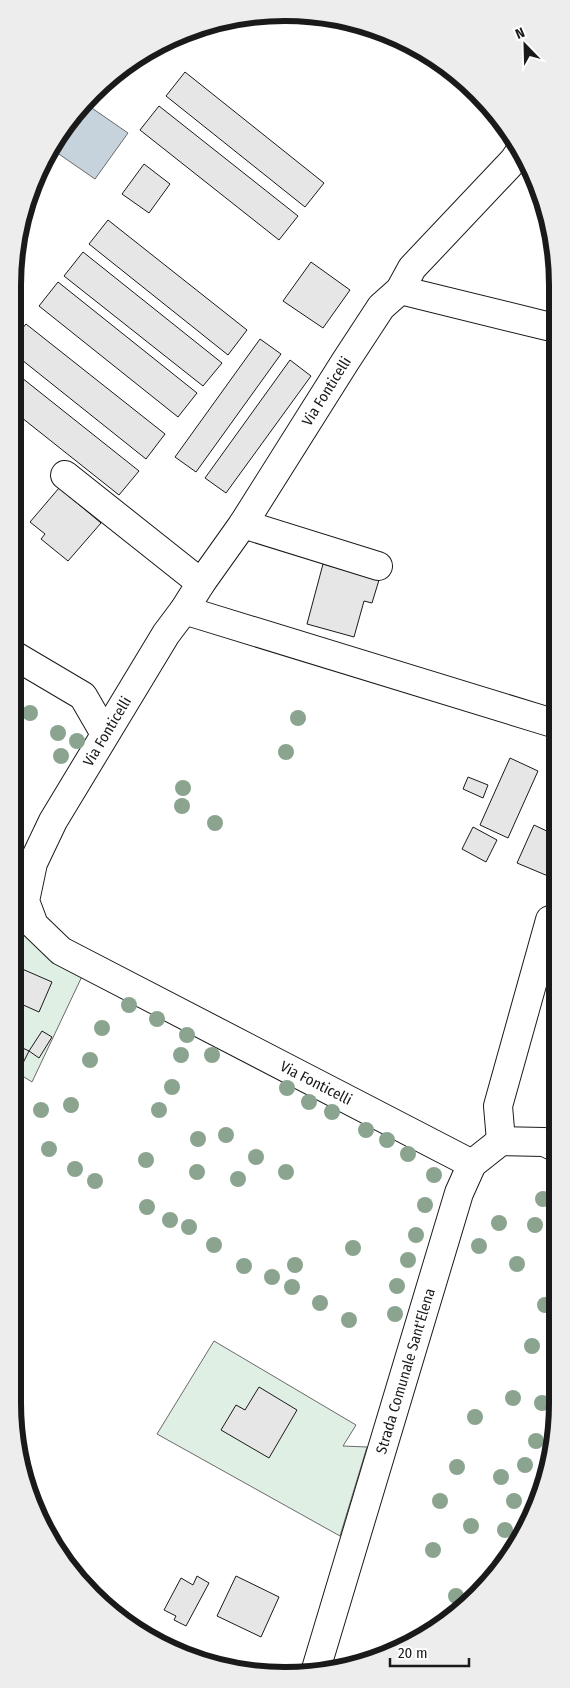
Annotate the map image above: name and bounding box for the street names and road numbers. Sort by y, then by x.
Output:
street label: Via Fonticelli [298,353,355,429]
street label: Via Fonticelli [79,693,135,770]
street label: Via Fonticelli [277,1057,355,1109]
street label: Strada Comunale Sant'Elena [372,1286,439,1456]

